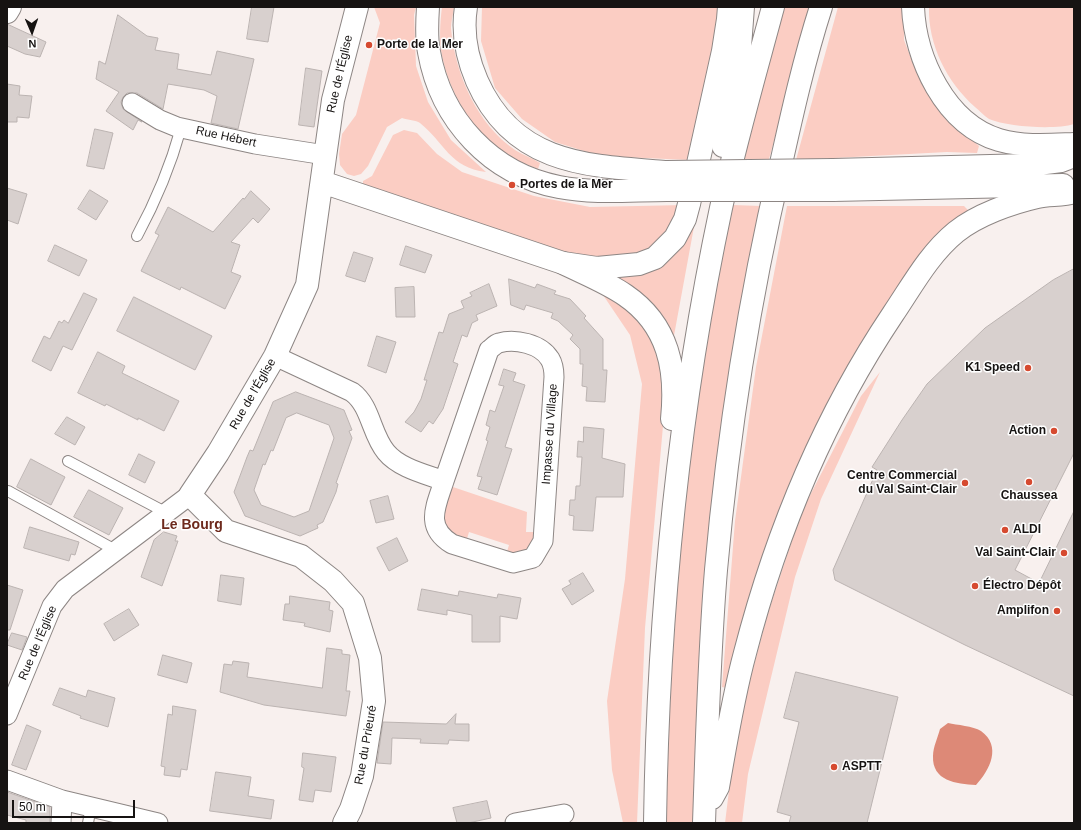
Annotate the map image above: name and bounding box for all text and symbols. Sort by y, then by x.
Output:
north arrow [12,12,52,52]
street label: Rue de l'Église [324,34,356,114]
text: N [28,38,37,50]
place label: Porte de la Mer [377,38,463,52]
marker: Porte de la Mer [364,40,374,50]
street label: Rue Hébert [194,124,258,150]
place label: Portes de la Mer [520,178,613,192]
marker: Portes de la Mer [507,180,517,190]
street label: Rue de l'Église [227,356,279,432]
place label: K1 Speed [965,361,1020,375]
marker: K1 Speed [1023,363,1033,373]
street label: Impasse du Village [539,383,561,485]
place label: Action [1009,424,1046,438]
marker: Action [1049,426,1059,436]
place label: Centre Commercial du Val Saint-Clair [847,469,957,497]
marker: Chaussea [1024,477,1034,487]
marker: Centre Commercial du Val Saint-Clair [960,478,970,488]
place label: Chaussea [1001,489,1057,503]
district label: Le Bourg [161,517,223,533]
place label: ALDI [1013,523,1041,537]
marker: ALDI [1000,525,1010,535]
place label: Val Saint-Clair [975,546,1056,560]
marker: Val Saint-Clair [1059,548,1069,558]
place label: Électro Dépôt [983,579,1061,593]
marker: Électro Dépôt [970,581,980,591]
street label: Rue de l'Église [16,604,60,682]
place label: Amplifon [997,604,1049,618]
marker: Amplifon [1052,606,1062,616]
street label: Rue du Prieuré [352,704,380,786]
place label: ASPTT [842,760,881,774]
marker: ASPTT [829,762,839,772]
scale bar [14,792,137,818]
text: 50 m [19,800,46,814]

